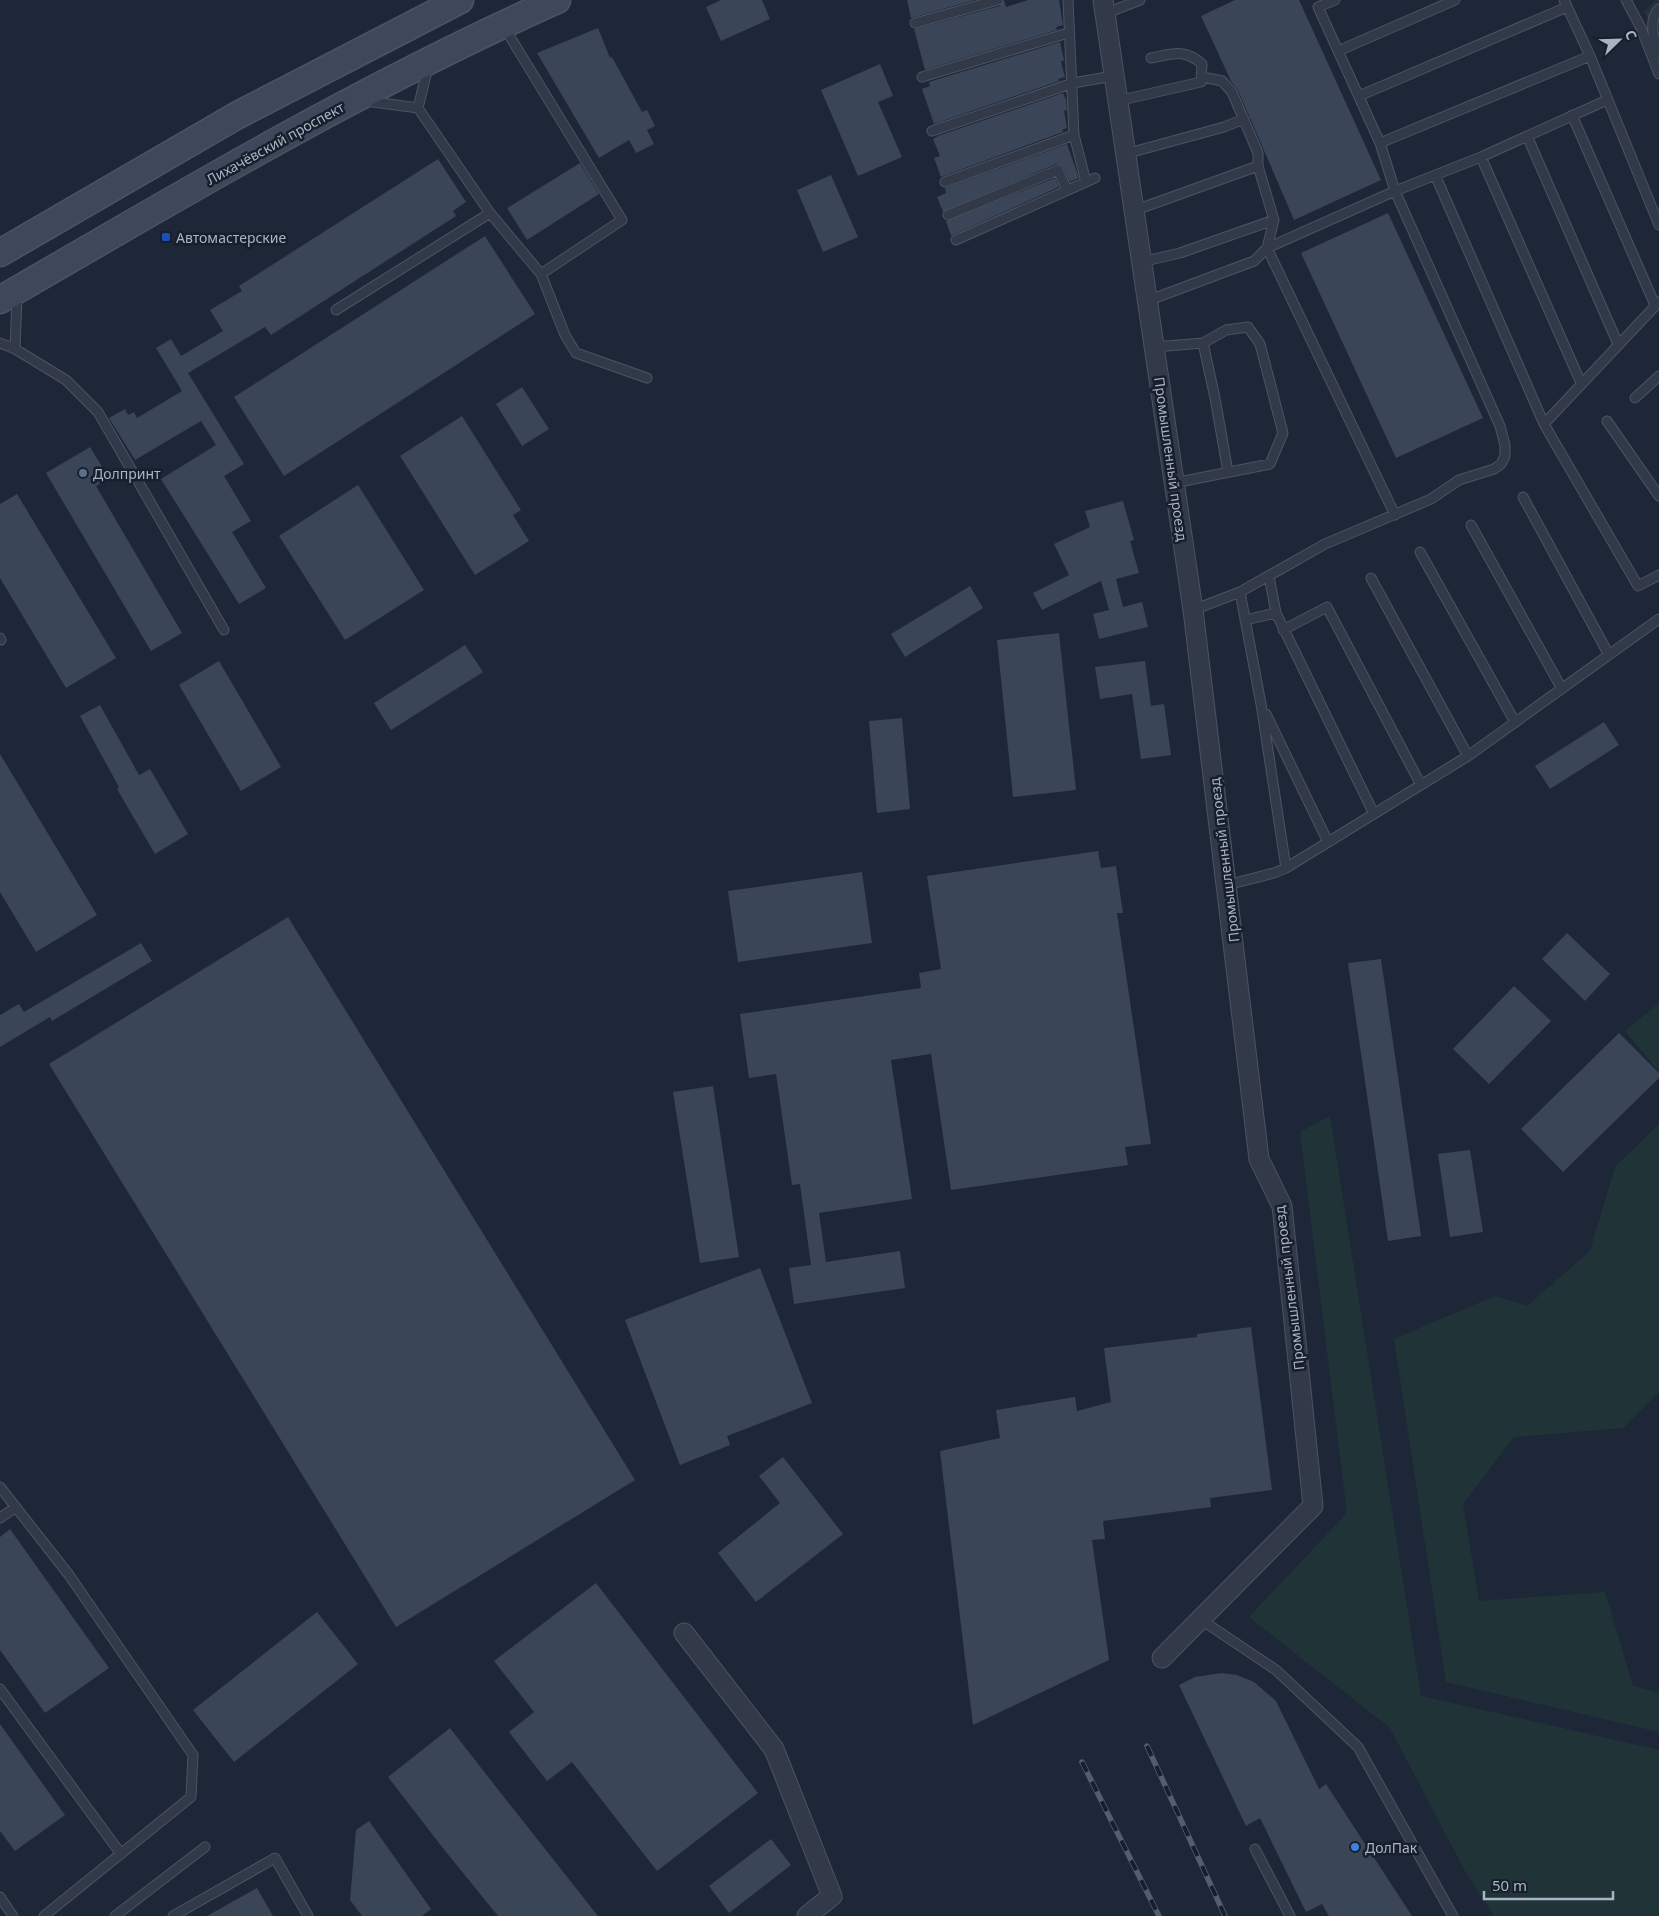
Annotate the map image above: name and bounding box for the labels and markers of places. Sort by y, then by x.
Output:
place label: Автомастерские [176,228,286,247]
marker: Автомастерские [160,231,172,243]
place label: Долпринт [93,464,161,483]
marker: Долпринт [77,467,89,479]
place label: ДолПак [1365,1838,1418,1857]
marker: ДолПак [1349,1841,1361,1853]

